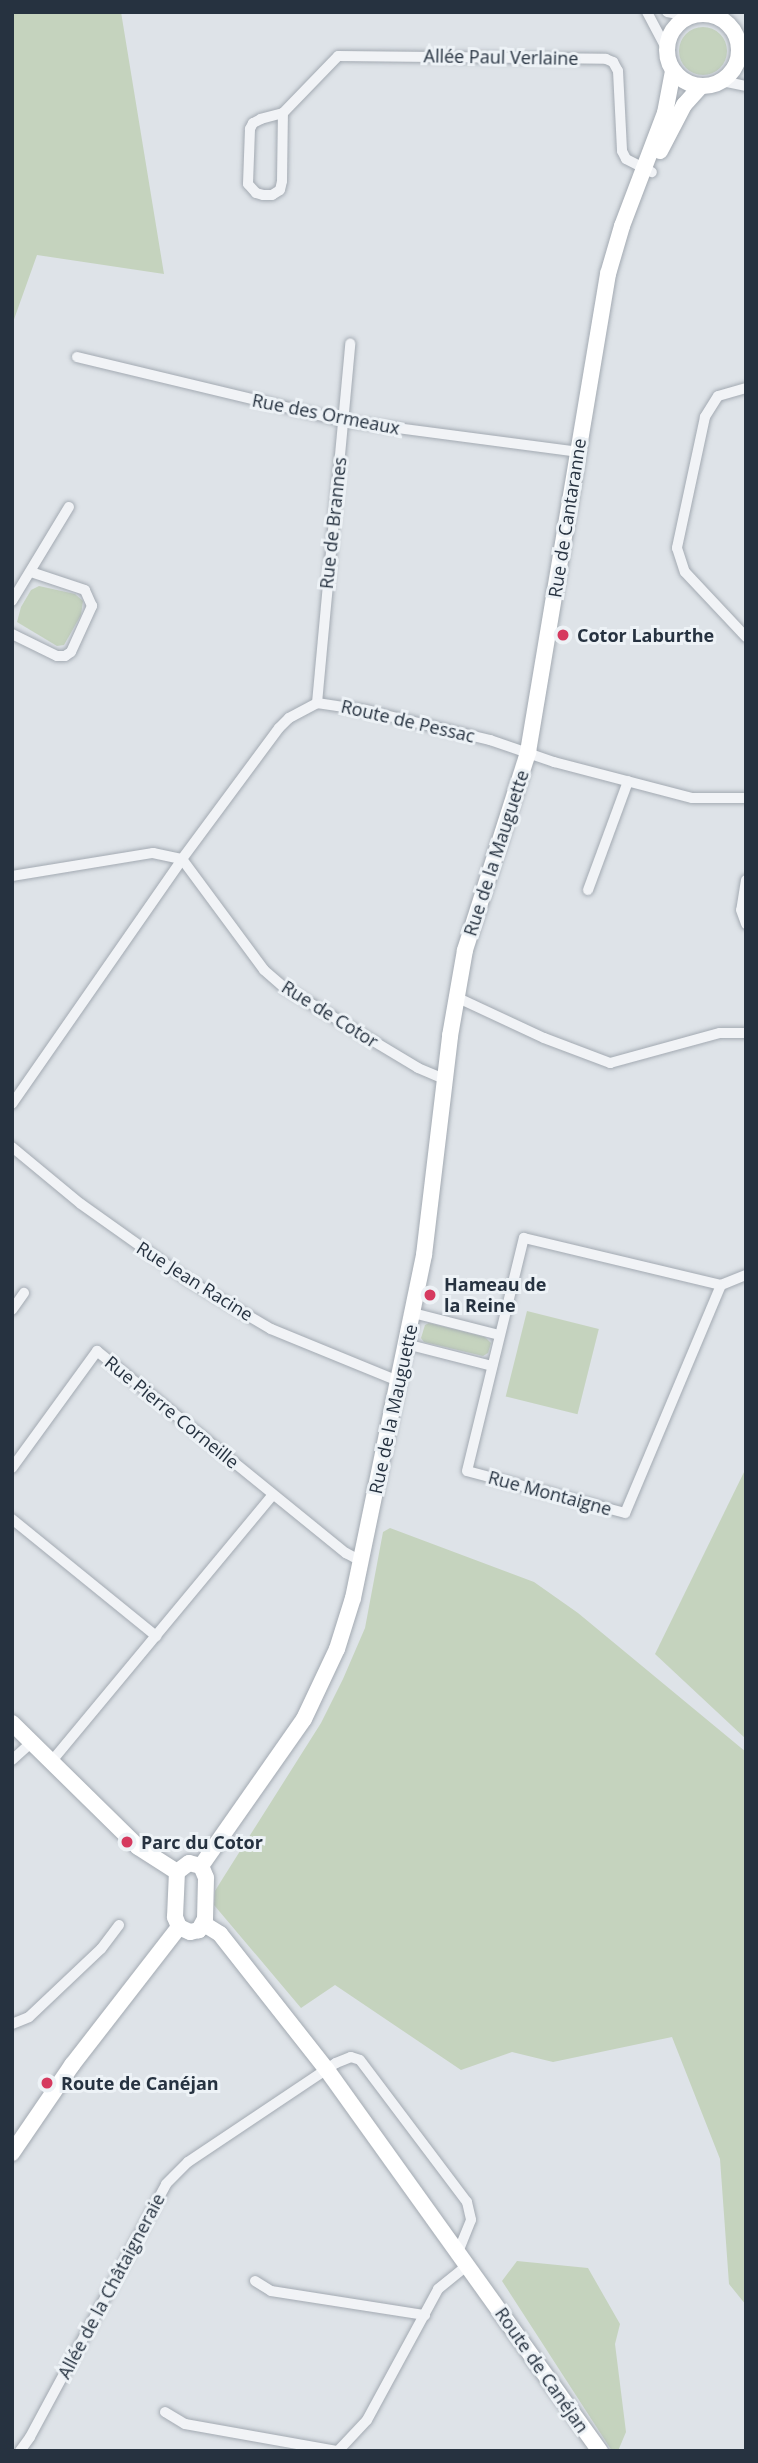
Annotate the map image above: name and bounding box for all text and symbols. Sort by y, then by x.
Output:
street label: Allée Paul Verlaine [423,45,579,69]
street label: Rue des Ormeaux [250,389,402,439]
street label: Rue de Cantaranne [544,437,590,599]
street label: Rue de Brannes [315,456,351,590]
place label: Cotor Laburthe [577,624,714,646]
marker: Cotor Laburthe [555,627,571,643]
street label: Route de Pessac [339,695,477,747]
street label: Rue de la Mauguette [459,767,533,939]
street label: Rue de Cotor [278,976,382,1052]
street label: Rue Jean Racine [133,1237,257,1325]
place label: Hameau de la Reine [444,1274,546,1316]
marker: Hameau de la Reine [422,1287,438,1303]
street label: Rue de la Mauguette [364,1322,422,1496]
street label: Rue Pierre Corneille [101,1351,243,1473]
street label: Rue Montaigne [486,1466,614,1520]
place label: Parc du Cotor [141,1831,263,1853]
marker: Parc du Cotor [119,1834,135,1850]
place label: Route de Canéjan [61,2072,219,2094]
marker: Route de Canéjan [39,2075,55,2091]
street label: Allée de la Châtaigneraie [53,2190,169,2382]
street label: Route de Canéjan [491,2303,593,2437]

